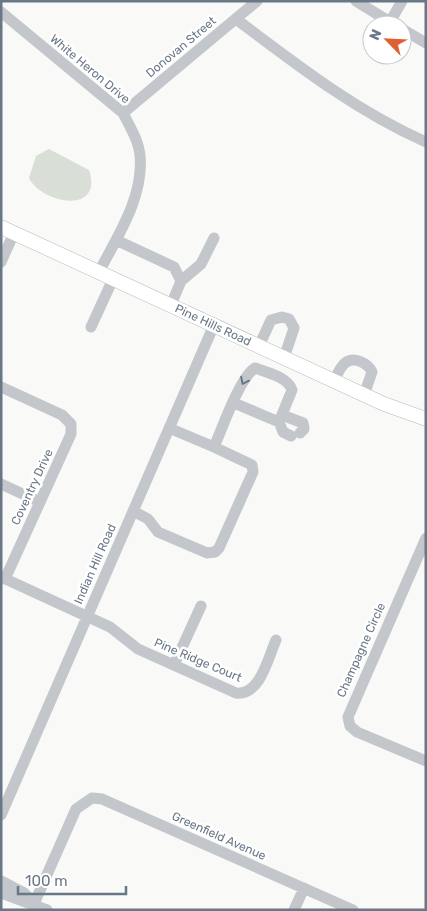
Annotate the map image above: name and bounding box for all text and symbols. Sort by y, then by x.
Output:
street label: Donovan Street [143,13,219,80]
north arrow [362,15,412,65]
text: N [366,27,385,43]
street label: White Heron Drive [47,32,133,107]
street label: Pine Hills Road [173,301,253,349]
one-way arrow [240,376,250,385]
street label: Coventry Drive [8,446,56,527]
street label: Indian Hill Road [71,522,119,606]
street label: Champagne Circle [334,600,388,699]
street label: Pine Ridge Court [152,635,244,685]
street label: Greenfield Avenue [170,809,268,863]
scale bar [18,864,125,896]
text: 100 m [25,872,67,890]

